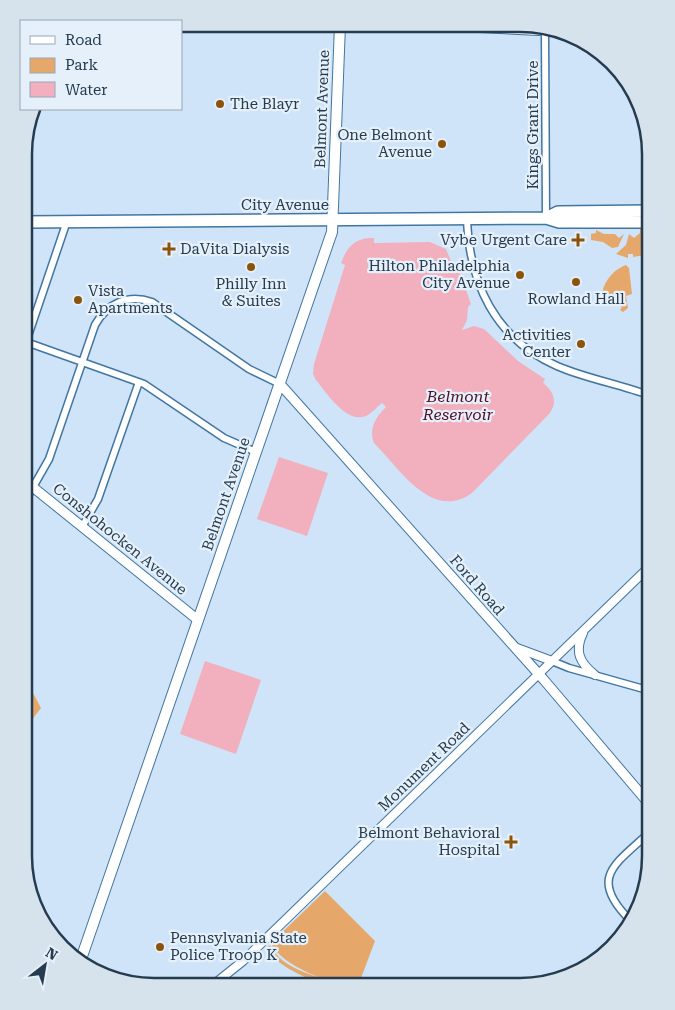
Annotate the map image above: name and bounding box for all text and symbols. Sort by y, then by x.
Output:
legend [20,20,182,110]
text: Road [65,31,102,49]
street label: Belmont Avenue [311,49,333,169]
text: Park [65,56,99,74]
street label: Kings Grant Drive [524,61,542,189]
text: Water [65,81,107,99]
place label: The Blayr [230,95,299,113]
marker: The Blayr [214,98,226,110]
place label: One Belmont Avenue [337,126,432,161]
marker: One Belmont Avenue [436,138,448,150]
street label: City Avenue [241,196,329,214]
place label: Vybe Urgent Care [440,231,567,249]
marker: Vybe Urgent Care [571,233,585,247]
place label: DaVita Dialysis [180,240,289,258]
marker: DaVita Dialysis [162,242,176,256]
place label: Hilton Philadelphia City Avenue [369,257,510,292]
marker: Philly Inn & Suites [245,261,257,273]
marker: Hilton Philadelphia City Avenue [514,269,526,281]
place label: Philly Inn & Suites [216,275,287,310]
marker: Rowland Hall [570,276,582,288]
place label: Vista Apartments [88,282,173,317]
place label: Rowland Hall [527,290,625,308]
marker: Vista Apartments [72,294,84,306]
place label: Activities Center [503,326,571,361]
marker: Activities Center [575,338,587,350]
water label: Belmont Reservoir [422,387,494,424]
street label: Belmont Avenue [198,435,254,553]
street label: Conshohocken Avenue [49,479,191,599]
street label: Ford Road [446,551,508,619]
street label: Monument Road [375,719,474,815]
place label: Belmont Behavioral Hospital [358,824,500,859]
marker: Belmont Behavioral Hospital [504,835,518,849]
place label: Pennsylvania State Police Troop K [170,929,307,964]
north arrow [20,940,70,990]
marker: Pennsylvania State Police Troop K [154,941,166,953]
text: N [43,944,61,964]

